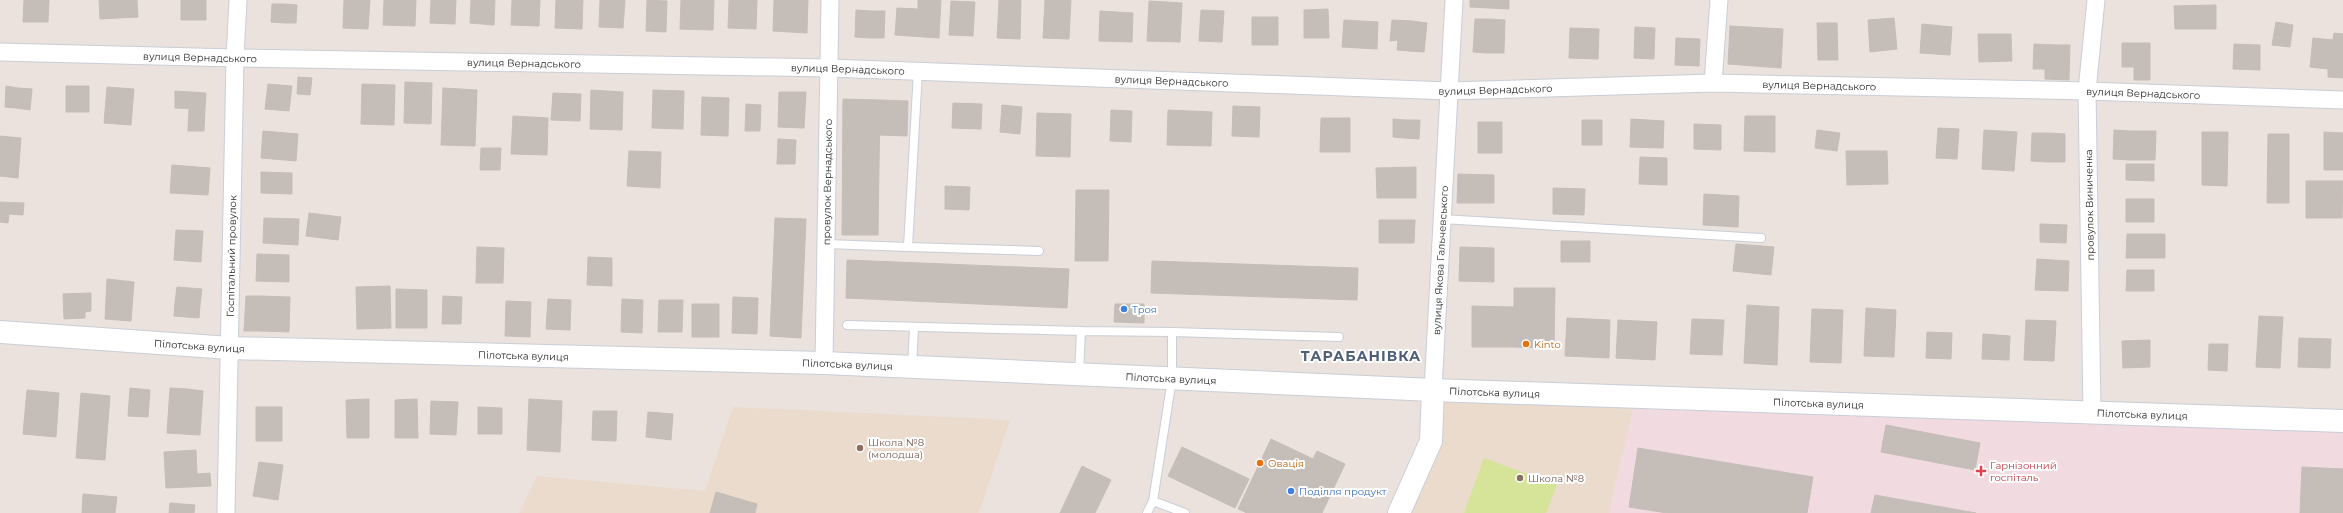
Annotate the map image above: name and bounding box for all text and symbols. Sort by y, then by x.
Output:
street label: вулиця Вернадського [143,50,257,65]
street label: вулиця Вернадського [467,56,581,71]
street label: вулиця Вернадського [791,61,905,78]
street label: вулиця Вернадського [1114,73,1229,90]
street label: вулиця Вернадського [1762,78,1876,93]
street label: вулиця Вернадського [1438,82,1553,98]
street label: вулиця Вернадського [2086,85,2200,102]
street label: провулок Вернадського [820,119,835,245]
street label: провулок Виниченка [2082,149,2097,261]
street label: вулиця Якова Гальчевського [1430,185,1451,335]
street label: Госпітальний провулок [224,195,239,317]
place label: Троя [1132,303,1157,316]
marker: Троя [1119,304,1129,314]
street label: Пілотська вулиця [154,337,245,355]
place label: Kinto [1534,338,1561,351]
marker: Kinto [1521,339,1531,349]
district label: ТАРАБАНІВКА [1301,347,1421,365]
street label: Пілотська вулиця [478,348,569,364]
street label: Пілотська вулиця [802,356,893,373]
street label: Пілотська вулиця [1125,370,1217,387]
street label: Пілотська вулиця [1449,385,1540,401]
street label: Пілотська вулиця [1773,396,1864,412]
street label: Пілотська вулиця [2097,407,2188,423]
place label: Школа №8 (молодша) [868,436,924,461]
marker: Школа №8 (молодша) [855,443,865,453]
place label: Овація [1268,457,1304,470]
marker: Овація [1255,458,1265,468]
place label: Гарнізонний госпіталь [1990,459,2057,484]
marker: Гарнізонний госпіталь [1975,465,1987,477]
place label: Школа №8 [1528,472,1584,485]
marker: Школа №8 [1515,473,1525,483]
place label: Поділля продукт [1299,485,1387,498]
marker: Поділля продукт [1286,486,1296,496]

